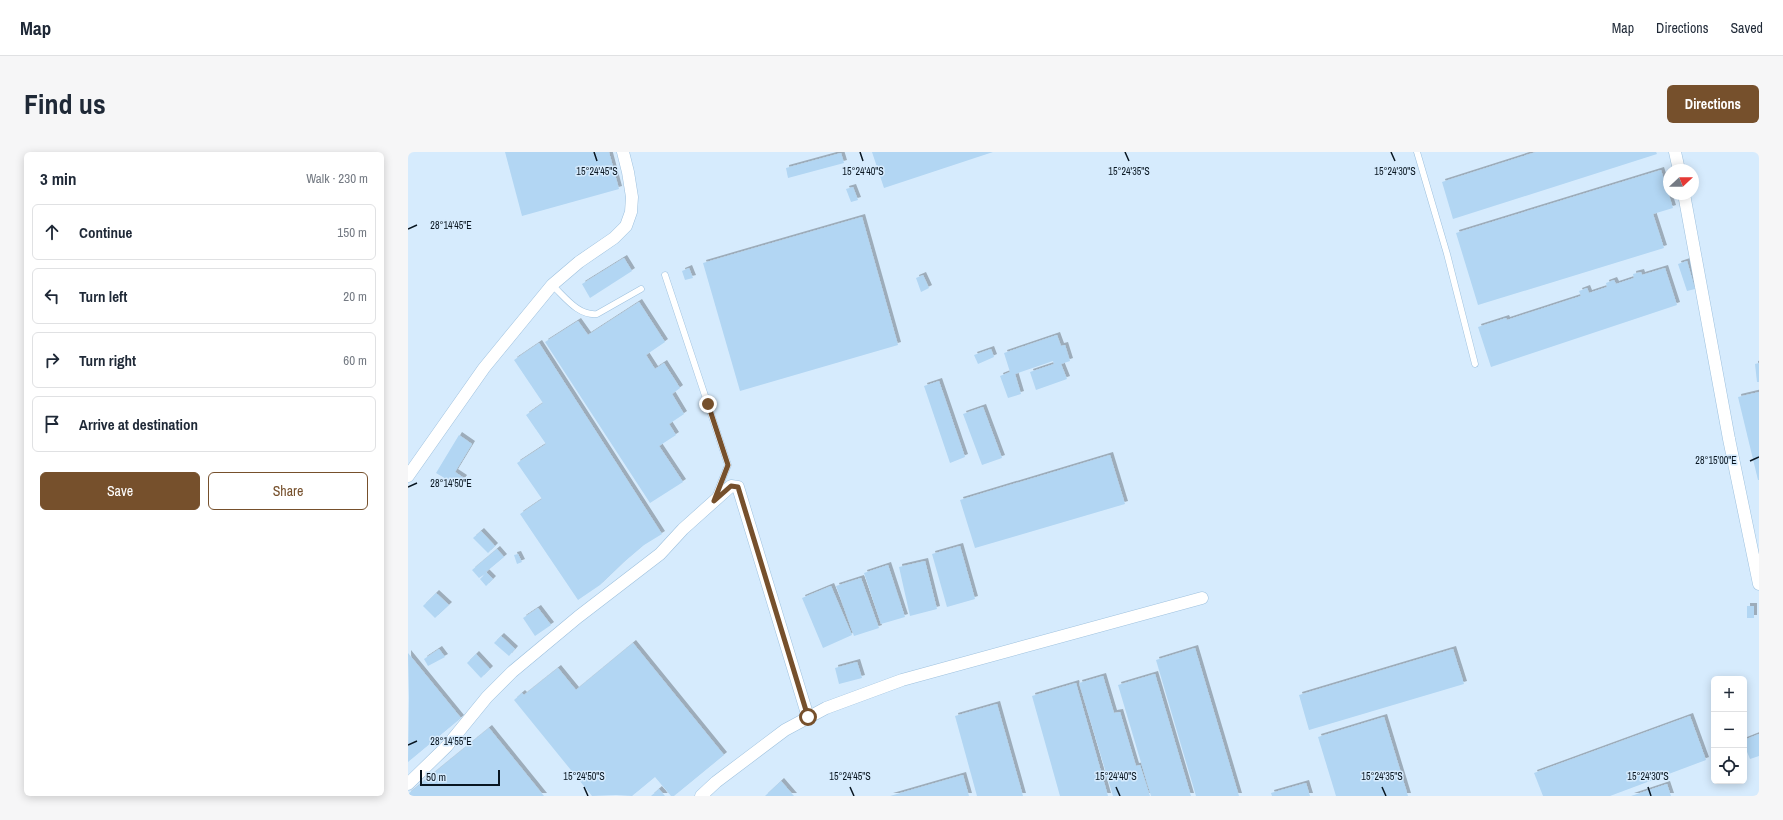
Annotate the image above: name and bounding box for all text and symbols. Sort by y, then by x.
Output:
text: Map [20,15,51,41]
text: Map [1612,19,1634,37]
text: Directions [1656,19,1708,37]
text: Saved [1730,19,1763,37]
text: Find us [24,85,106,123]
button: Directions [1667,85,1759,123]
north arrow [1663,164,1699,200]
text: 15°24'45"S [576,165,618,178]
text: 15°24'40"S [842,165,884,178]
text: 15°24'35"S [1108,165,1150,178]
text: 15°24'30"S [1374,165,1416,178]
text: 3 min [40,167,76,190]
text: Walk · 230 m [306,170,368,187]
text: 28°14'45"E [430,219,472,232]
icon: ahead [41,221,63,243]
text: Continue [79,222,132,243]
text: 150 m [337,224,367,241]
icon: left [41,285,63,307]
text: Turn left [79,286,127,307]
text: 20 m [343,288,367,305]
icon: right [41,349,63,371]
text: Turn right [79,350,136,371]
text: 60 m [343,352,367,369]
route end [699,395,717,413]
icon: arrive [41,413,63,435]
text: Arrive at destination [79,414,198,435]
text: 28°15'00"E [1695,454,1737,467]
button: Save [40,472,200,510]
button: Share [208,472,368,510]
text: 28°14'50"E [430,477,472,490]
map controls [1711,676,1747,784]
button: + [1711,676,1747,712]
route start [799,708,817,726]
button: − [1711,712,1747,748]
text: 28°14'55"E [430,735,472,748]
button: locate [1711,748,1747,784]
scale bar [420,768,500,787]
text: 50 m [426,770,446,784]
text: 15°24'50"S [563,770,605,783]
text: 15°24'45"S [829,770,871,783]
text: 15°24'40"S [1095,770,1137,783]
text: 15°24'35"S [1361,770,1403,783]
text: 15°24'30"S [1627,770,1669,783]

